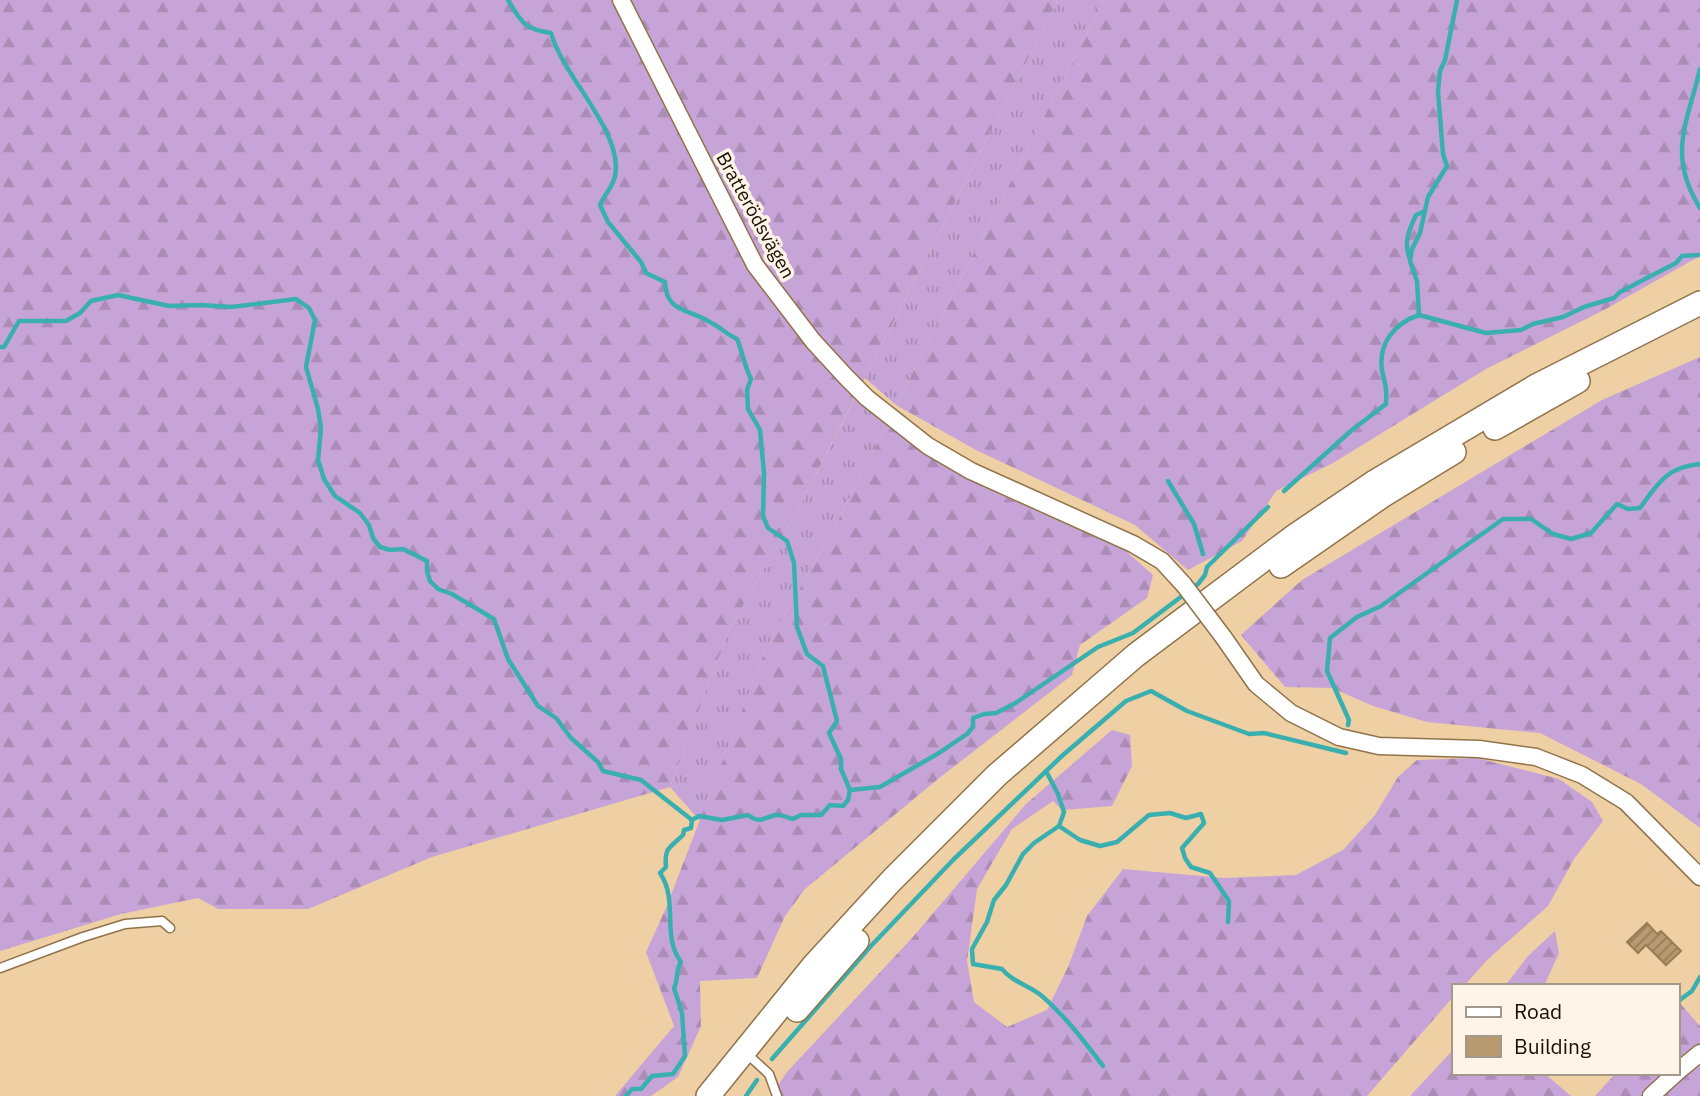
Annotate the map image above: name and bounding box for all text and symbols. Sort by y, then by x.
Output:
street label: Bratterödsvägen [711,148,801,282]
legend [1452,984,1679,1075]
text: Road [1514,997,1562,1025]
text: Building [1514,1032,1591,1060]

